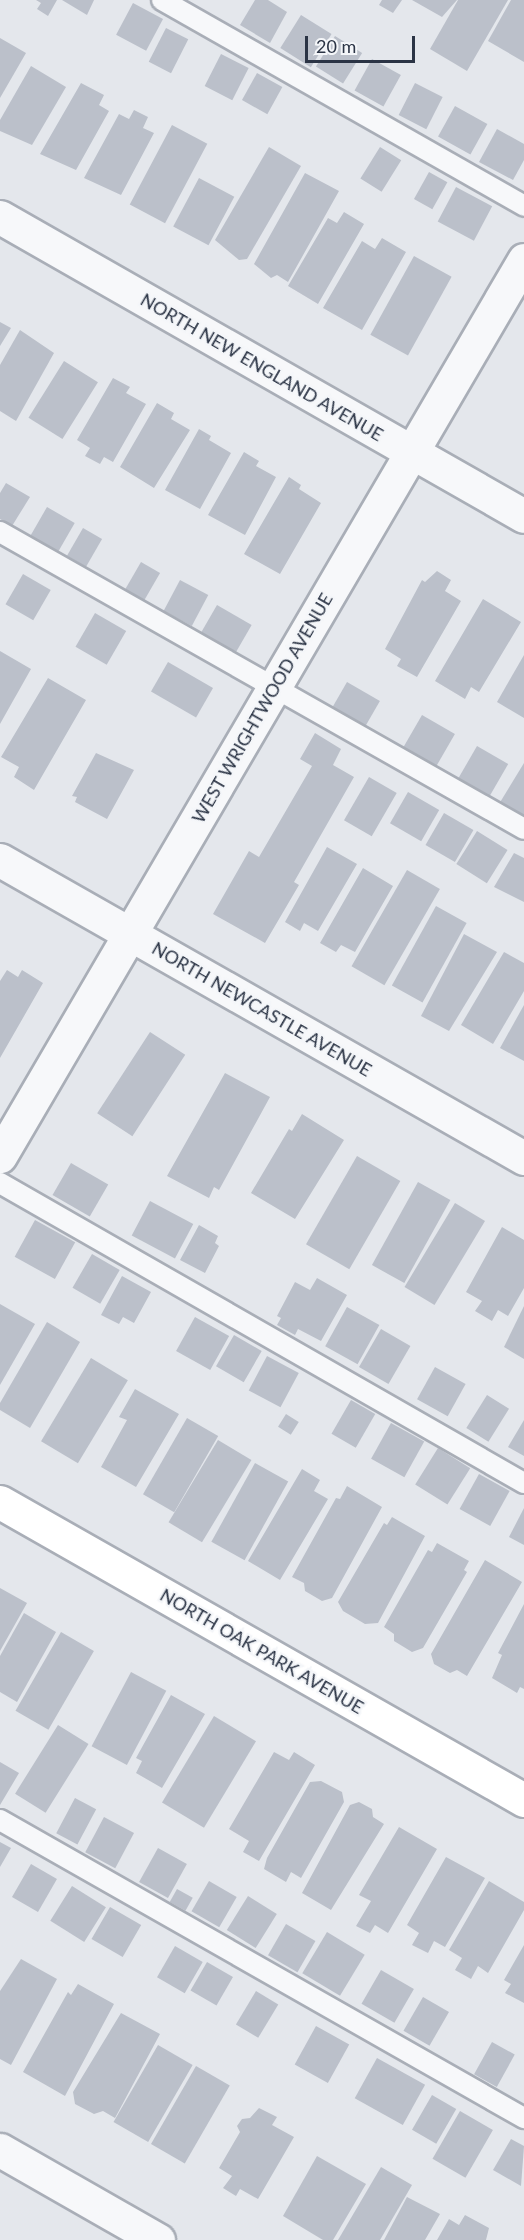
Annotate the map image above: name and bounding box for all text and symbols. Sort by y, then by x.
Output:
scale bar [308,24,418,62]
text: 20 m [316,35,356,57]
street label: NORTH NEW ENGLAND AVENUE [137,288,387,446]
street label: WEST WRIGHTWOOD AVENUE [187,589,337,827]
street label: NORTH NEWCASTLE AVENUE [148,937,376,1081]
street label: NORTH OAK PARK AVENUE [156,1584,368,1718]

